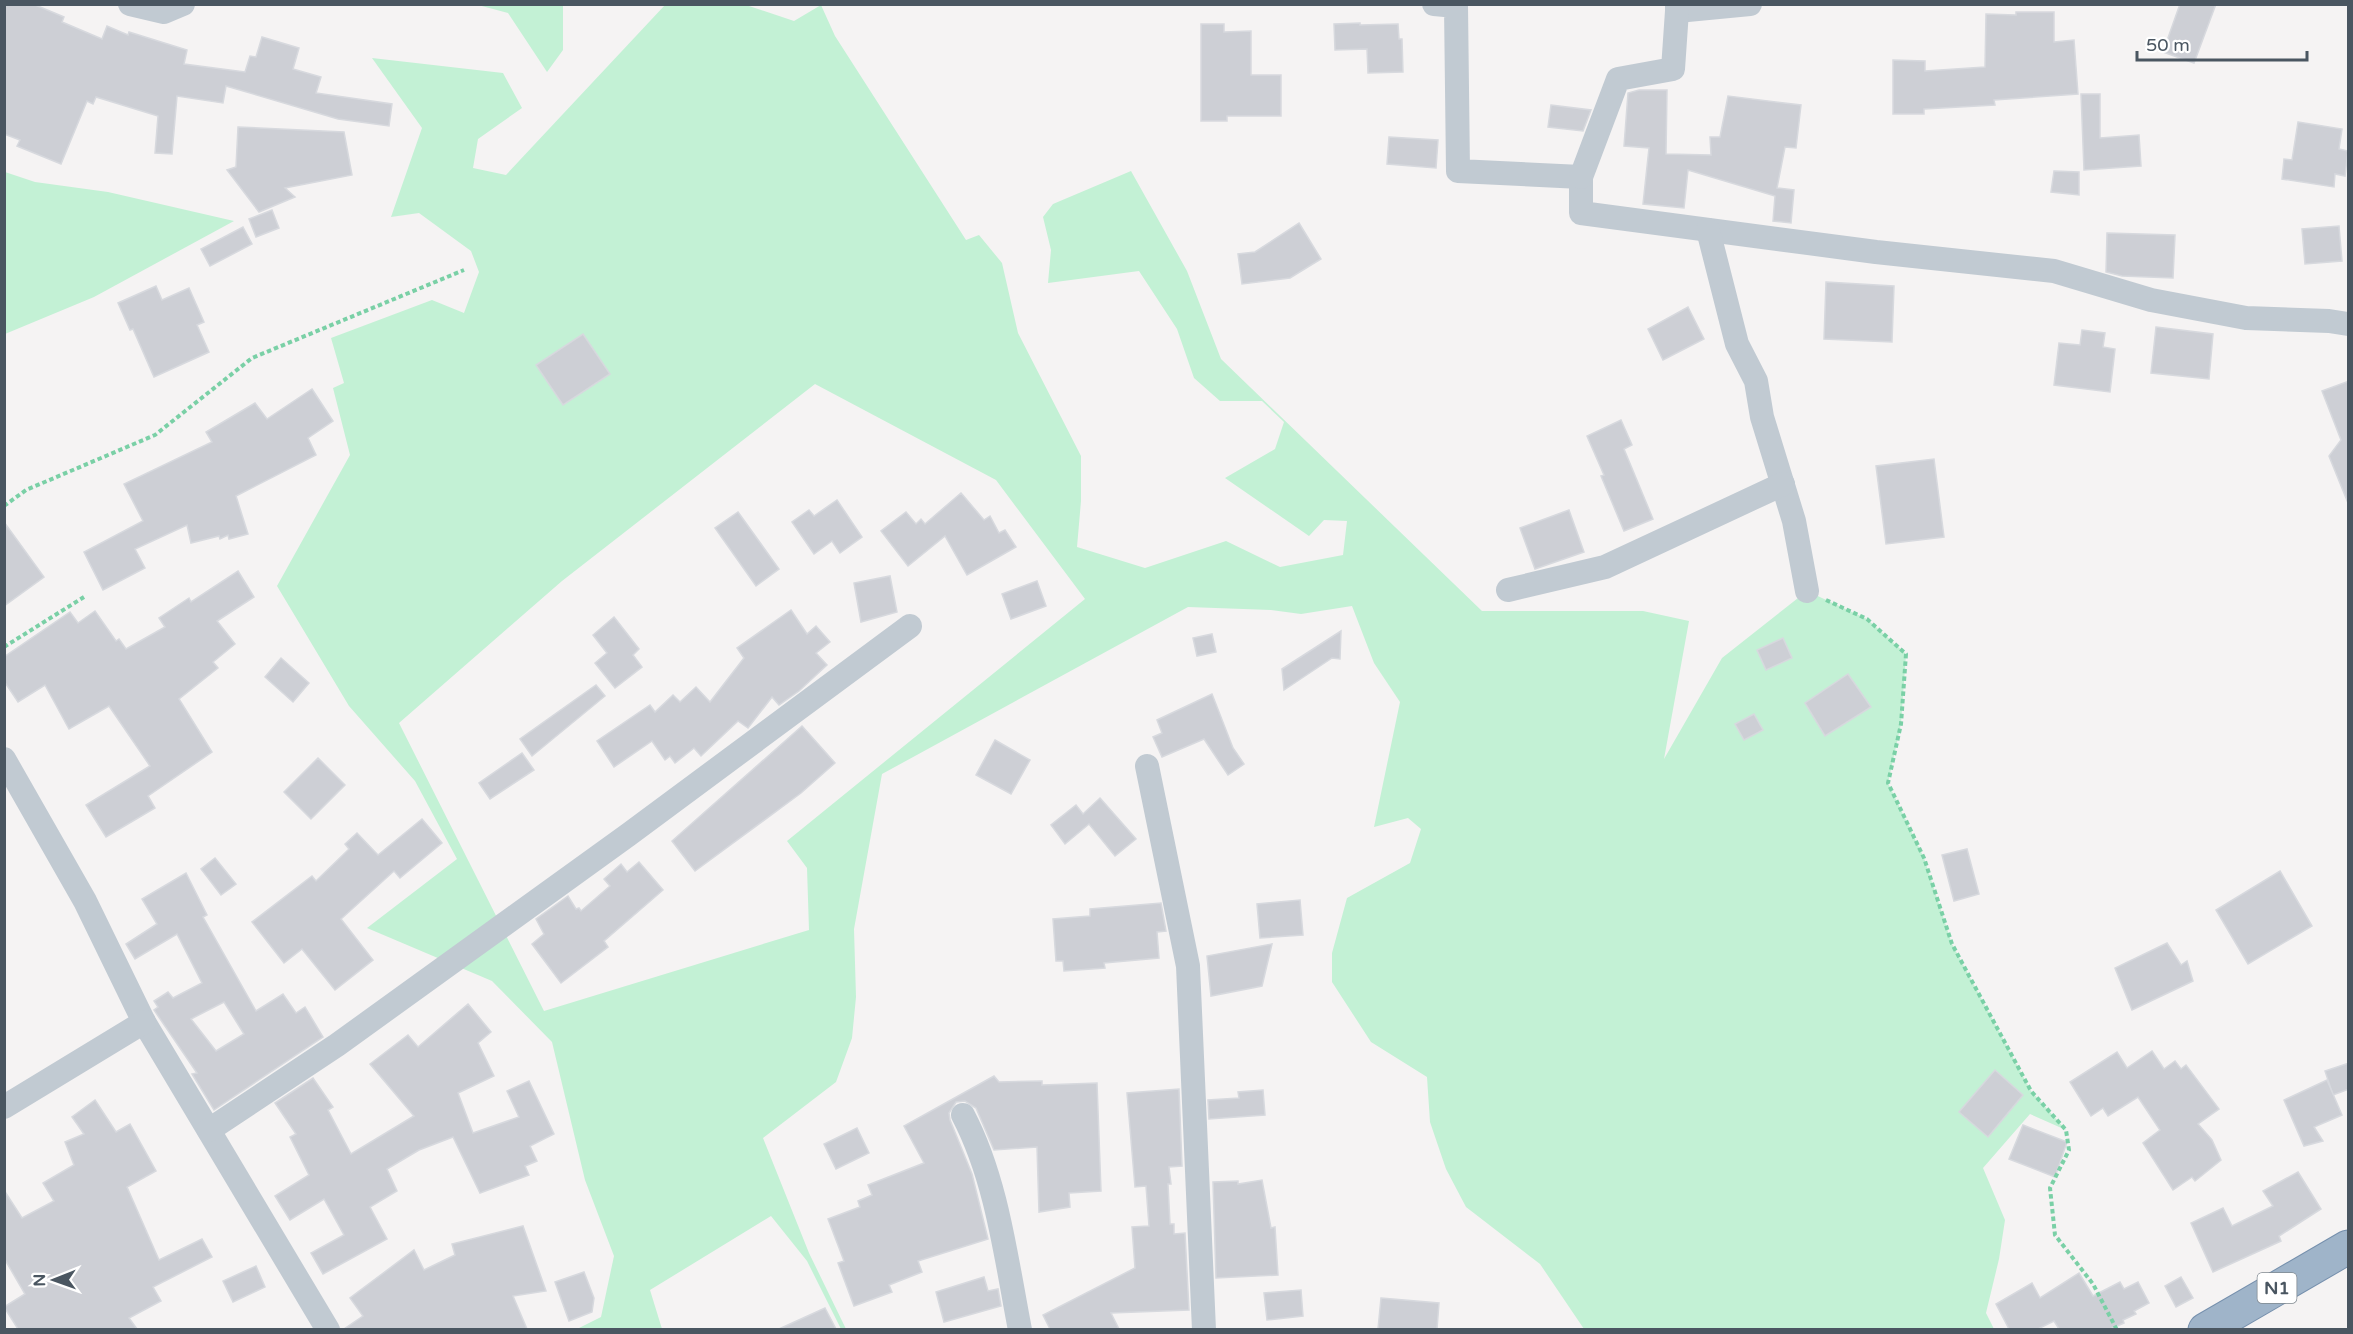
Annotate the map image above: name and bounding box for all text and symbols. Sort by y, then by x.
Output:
scale bar [2137,24,2306,62]
text: 50 m [2146,34,2190,56]
north arrow [24,1250,84,1310]
road number: N1 [2258,1273,2296,1303]
text: N [30,1274,50,1287]

